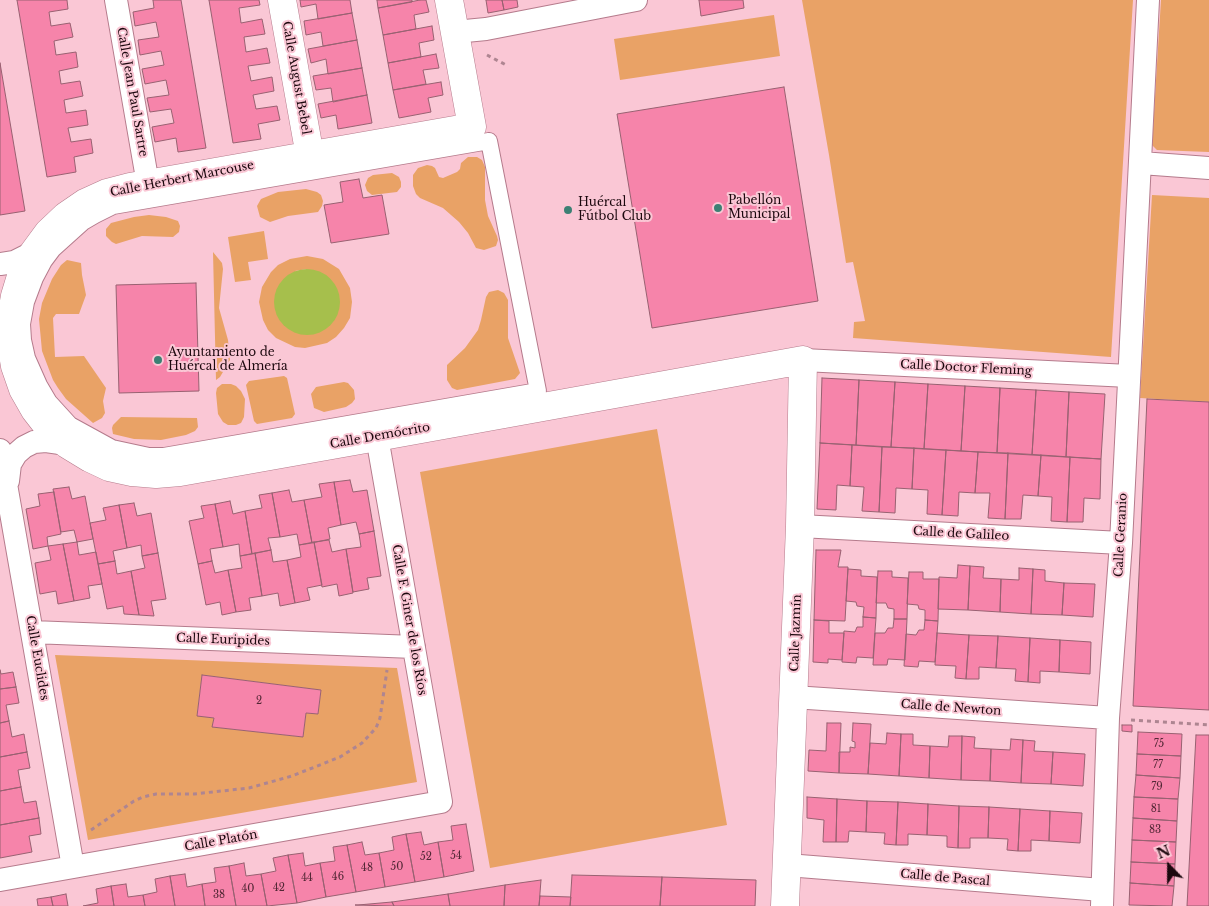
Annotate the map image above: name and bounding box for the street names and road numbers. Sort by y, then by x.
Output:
street label: Calle August Bebel [279,20,313,136]
street label: Calle Jean Paul Sartre [114,26,150,158]
street label: Calle Herbert Marcouse [109,158,255,200]
street label: Calle Doctor Fleming [900,357,1032,379]
street label: Calle Demócrito [329,420,431,452]
street label: Calle Geranio [1112,493,1130,577]
street label: Calle de Galileo [912,524,1010,544]
street label: Calle F. Giner de los Ríos [389,543,429,697]
street label: Calle Jazmín [787,594,805,672]
street label: Calle Euclides [22,614,52,702]
street label: Calle Euripides [176,631,270,649]
street label: Calle de Newton [900,697,1002,719]
street label: Calle Platón [183,827,259,855]
street label: Calle de Pascal [900,867,990,889]

